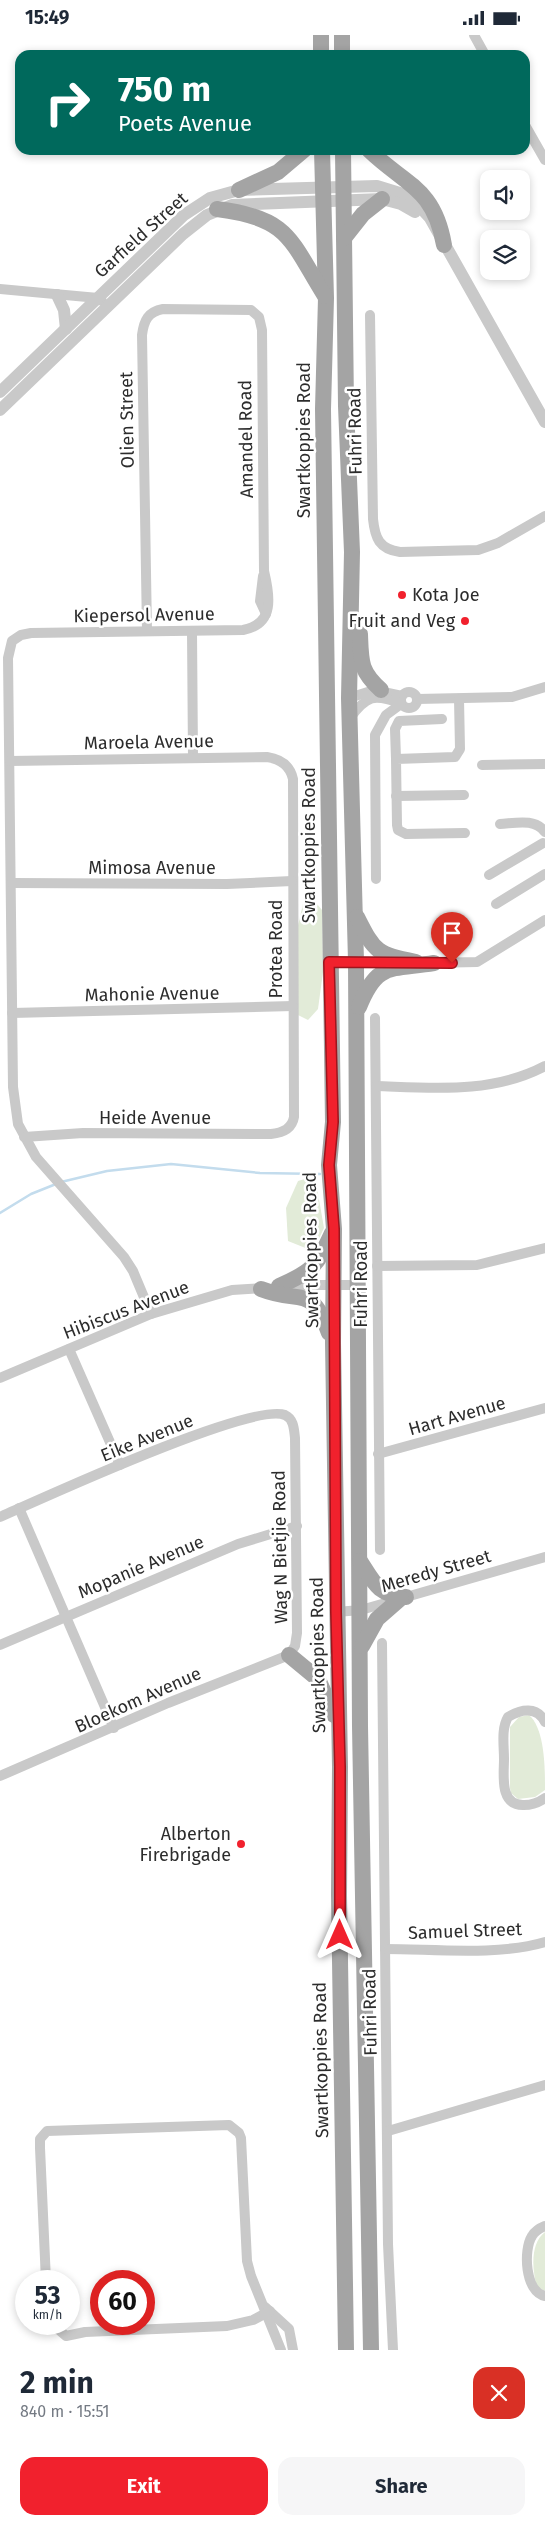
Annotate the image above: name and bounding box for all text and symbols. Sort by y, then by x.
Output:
text: 15:49 [25,6,69,29]
text: 750 m [118,68,211,110]
icon: right [35,70,100,135]
text: Poets Avenue [118,110,252,137]
map controls [480,170,530,280]
button: sound [480,170,530,220]
street label: Garfield Street [90,187,193,283]
button: layers [480,230,530,280]
street label: Swartkoppies Road [293,362,315,518]
street label: Olien Street [115,371,139,469]
street label: Amandel Road [234,380,258,498]
street label: Fuhri Road [343,387,367,475]
place label: Kota Joe [412,584,480,606]
marker: Kota Joe [396,589,408,601]
street label: Kiepersol Avenue [73,603,215,627]
place label: Fruit and Veg [348,610,456,632]
marker: Fruit and Veg [459,615,471,627]
street label: Maroela Avenue [84,730,214,754]
street label: Swartkoppies Road [298,767,320,923]
street label: Mimosa Avenue [88,857,216,879]
street label: Protea Road [265,900,287,998]
pin [431,912,473,963]
icon: arrive [438,919,466,947]
street label: Mahonie Avenue [84,982,220,1006]
street label: Heide Avenue [99,1107,211,1129]
street label: Swartkoppies Road [299,1172,323,1328]
street label: Fuhri Road [350,1240,372,1328]
street label: Hibiscus Avenue [60,1276,192,1344]
street label: Hart Avenue [406,1392,508,1440]
street label: Eike Avenue [97,1409,197,1467]
street label: Wag N Bietjie Road [268,1470,292,1624]
street label: Mopanie Avenue [75,1531,207,1603]
street label: Meredy Street [379,1545,494,1597]
street label: Swartkoppies Road [306,1577,330,1733]
street label: Bloekom Avenue [71,1662,205,1738]
place label: Alberton Firebrigade [139,1823,231,1866]
marker: Alberton Firebrigade [235,1838,247,1850]
position arrow [313,1908,365,1960]
street label: Samuel Street [408,1918,523,1944]
street label: Fuhri Road [358,1968,382,2056]
street label: Swartkoppies Road [309,1982,333,2138]
speed limit sign: 60 [90,2270,155,2335]
text: 53 [34,2281,61,2311]
text: km/h [33,2308,62,2322]
text: 2 min [20,2365,94,2401]
button: close [473,2367,525,2419]
text: 840 m · 15:51 [20,2402,110,2421]
button: Exit [20,2457,268,2515]
button: Share [278,2457,525,2515]

